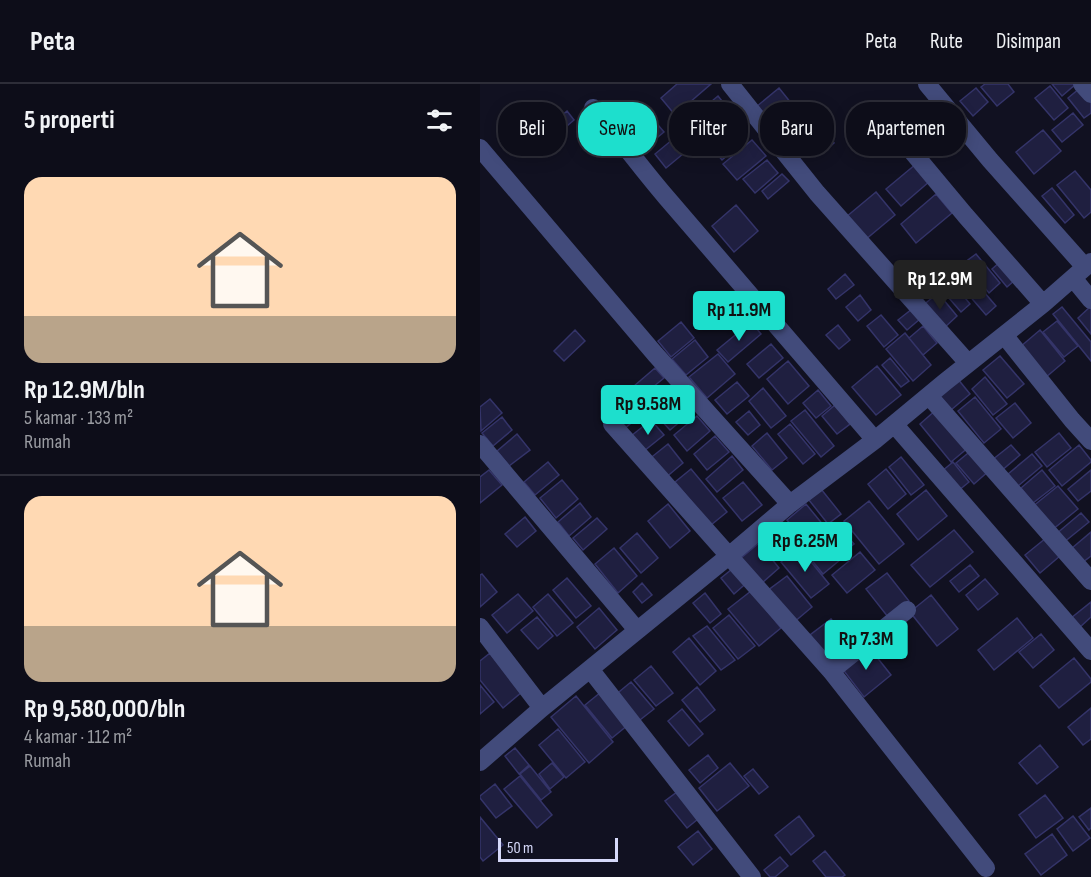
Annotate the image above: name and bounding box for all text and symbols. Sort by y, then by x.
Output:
text: Peta [30,25,75,58]
text: Peta [865,29,897,54]
text: Rute [930,29,963,54]
text: Disimpan [996,29,1061,54]
chip: Beli [498,102,566,156]
chip: Sewa [578,102,657,156]
chip: Filter [669,102,748,156]
chip: Baru [760,102,834,156]
chip: Apartemen [846,102,966,156]
icon: filters [423,104,456,137]
text: 5 properti [24,105,114,136]
icon: home [186,216,294,324]
pin: Rp 12.9M [878,260,1002,311]
text: Rp 12.9M [908,267,972,291]
pin: Rp 11.9M [677,291,801,342]
text: Rp 11.9M [707,298,771,322]
text: Rp 12.9M/bln [24,375,145,406]
pin: Rp 9.58M [586,385,710,436]
text: Rp 9.58M [615,392,681,416]
text: 5 kamar · 133 m² [24,406,133,430]
text: Rumah [24,430,71,454]
pin: Rp 6.25M [743,522,867,573]
text: Rp 6.25M [772,529,838,553]
icon: home [186,535,294,643]
pin: Rp 7.3M [811,620,921,671]
text: Rp 7.3M [839,627,893,651]
text: Rp 9,580,000/bln [24,694,185,725]
text: 4 kamar · 112 m² [24,725,132,749]
text: Rumah [24,749,71,773]
scale bar [498,835,618,862]
text: 50 m [507,839,533,858]

